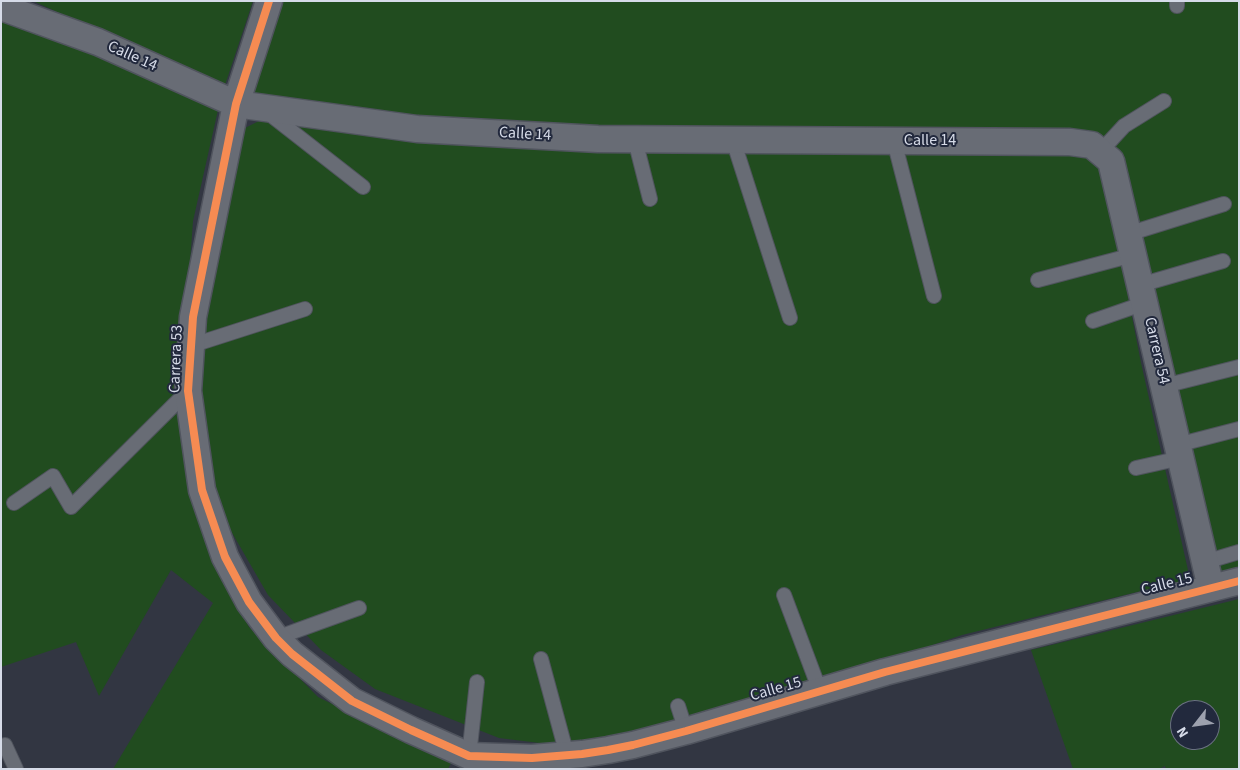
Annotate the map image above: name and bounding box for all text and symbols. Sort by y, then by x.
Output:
street label: Calle 14 [104,38,160,76]
street label: Calle 14 [498,124,552,146]
street label: Calle 14 [904,131,956,151]
street label: Carrera 54 [1139,316,1173,386]
street label: Carrera 53 [166,324,188,394]
street label: Calle 15 [1139,569,1195,601]
street label: Calle 15 [748,674,804,706]
north arrow [1170,700,1220,750]
text: N [1172,723,1194,741]

